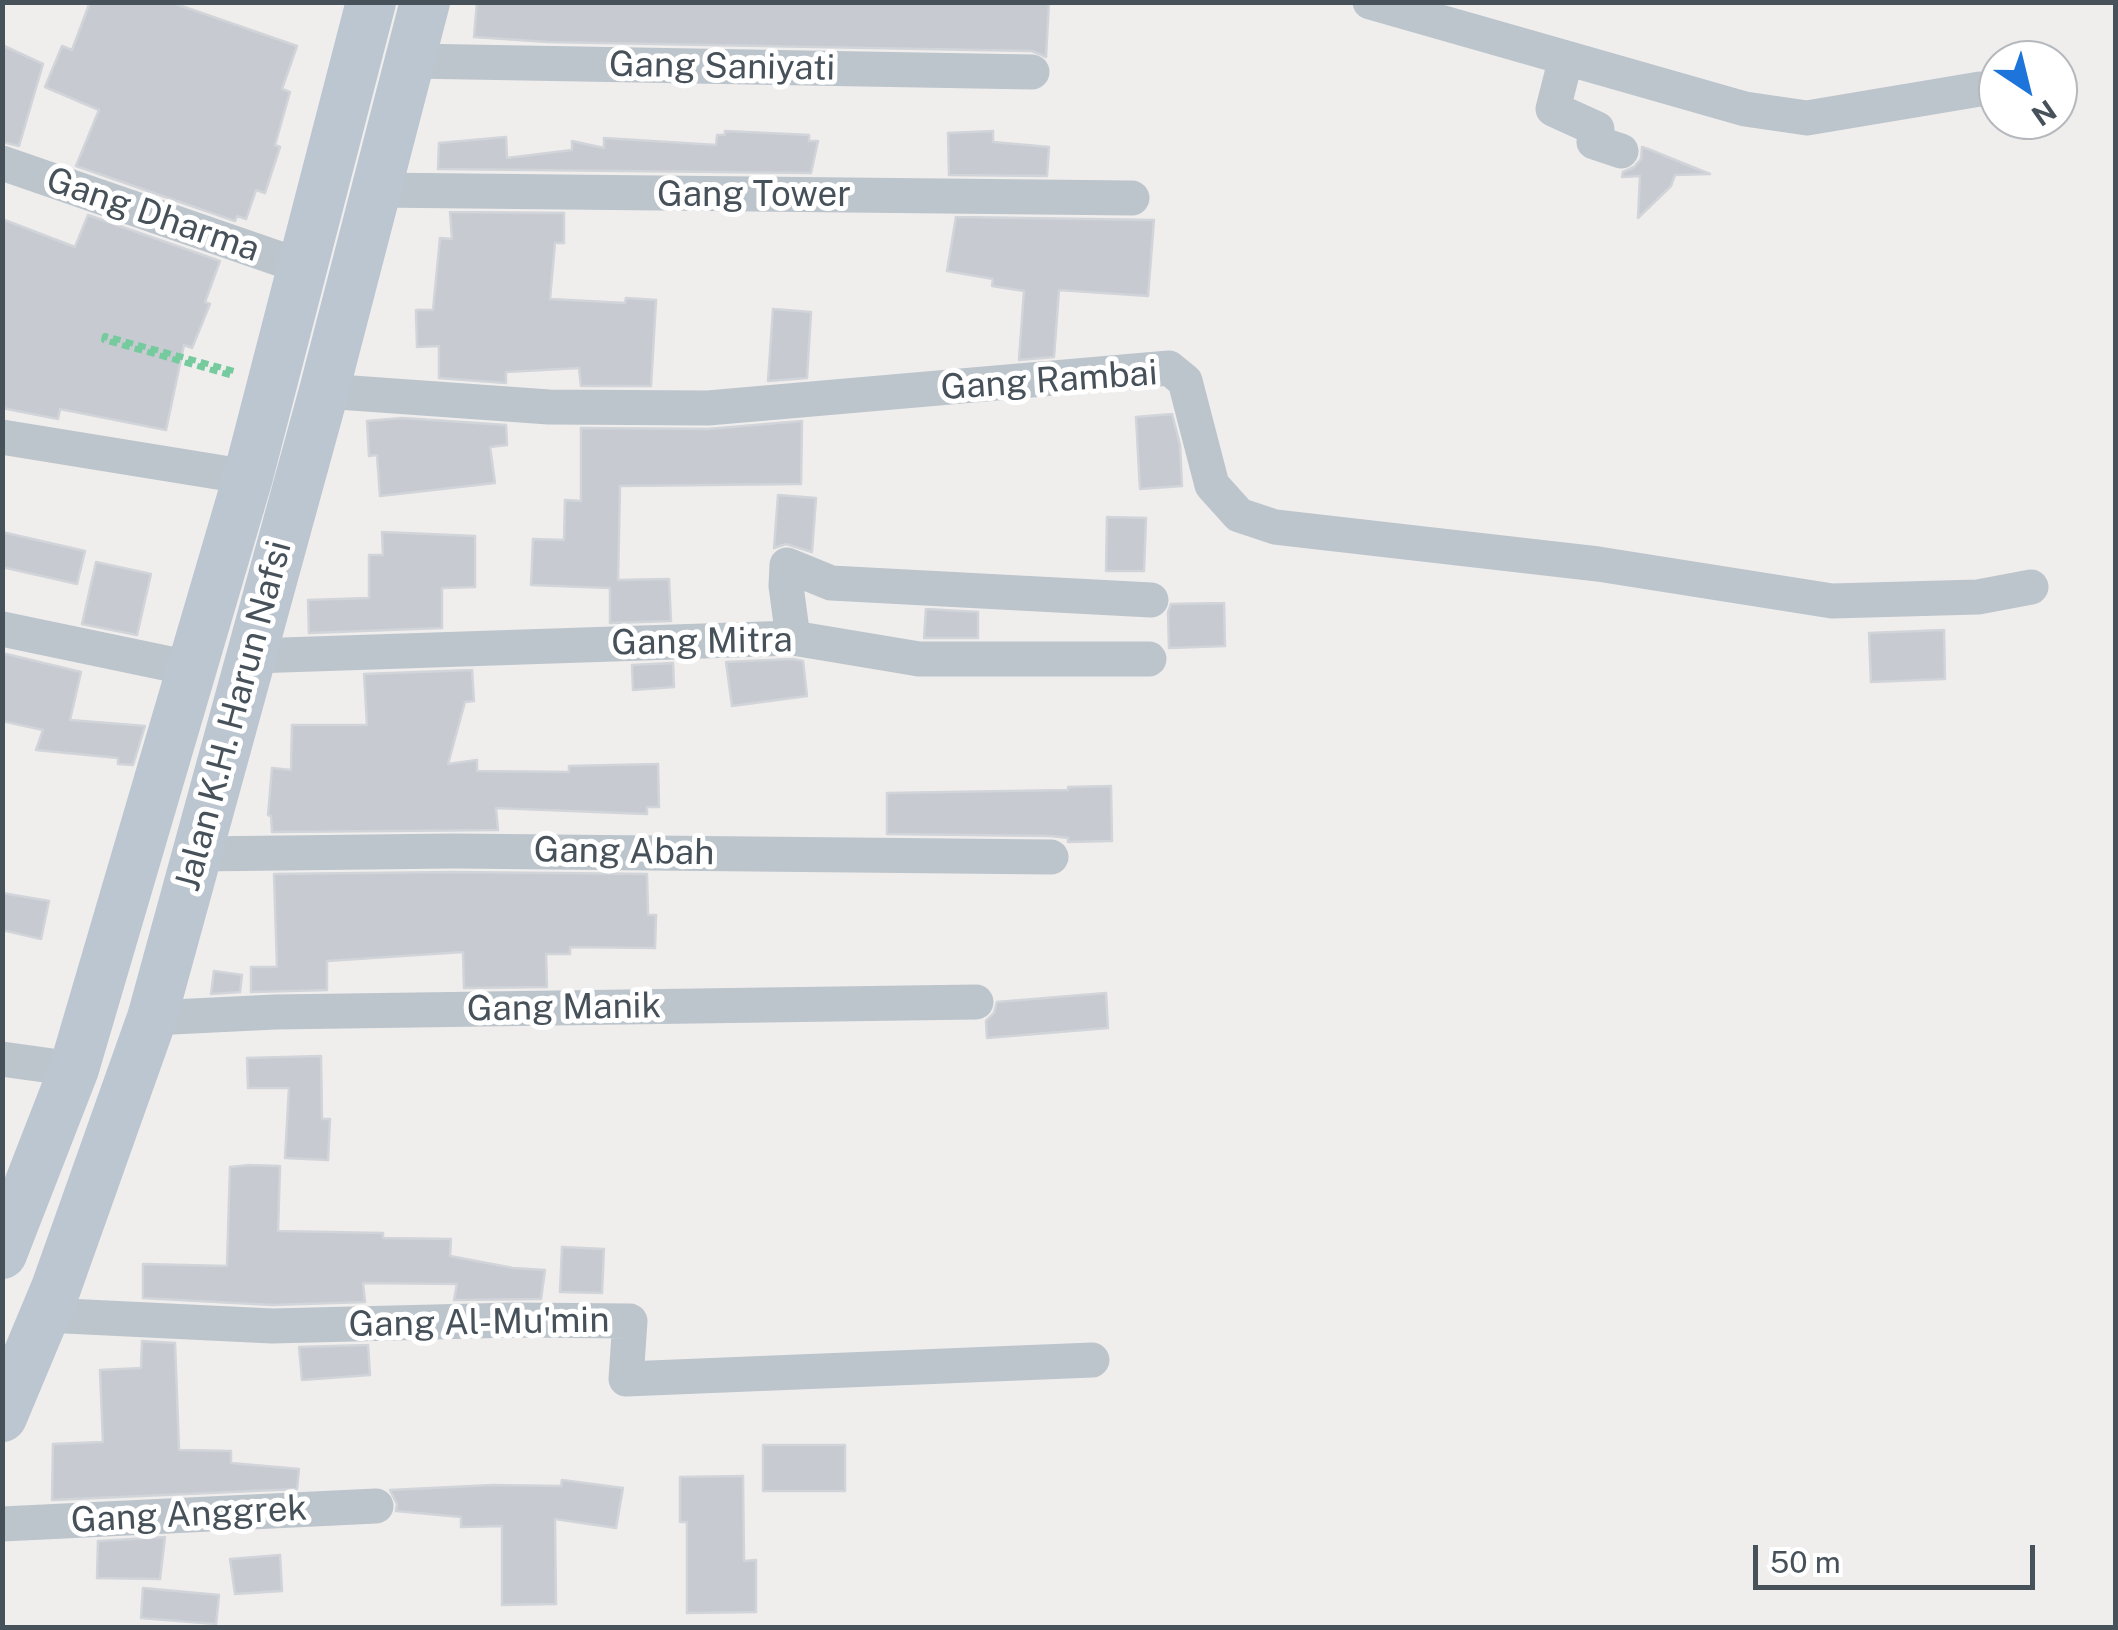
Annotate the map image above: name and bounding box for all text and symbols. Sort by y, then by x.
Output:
north arrow [1978,40,2078,140]
street label: Gang Saniyati [609,44,835,90]
text: N [2026,94,2063,133]
street label: Gang Dharma [41,159,265,271]
street label: Gang Tower [657,174,851,216]
street label: Gang Rambai [939,352,1159,410]
street label: Jalan K.H. Harun Nafsi [167,536,301,896]
street label: Gang Mitra [611,619,793,665]
street label: Gang Abah [533,829,715,875]
street label: Gang Manik [466,985,662,1031]
street label: Gang Al-Mu'min [348,1300,610,1346]
street label: Gang Anggrek [70,1488,308,1542]
scale bar [1758,1525,2040,1587]
text: 50 m [1770,1544,1841,1580]

